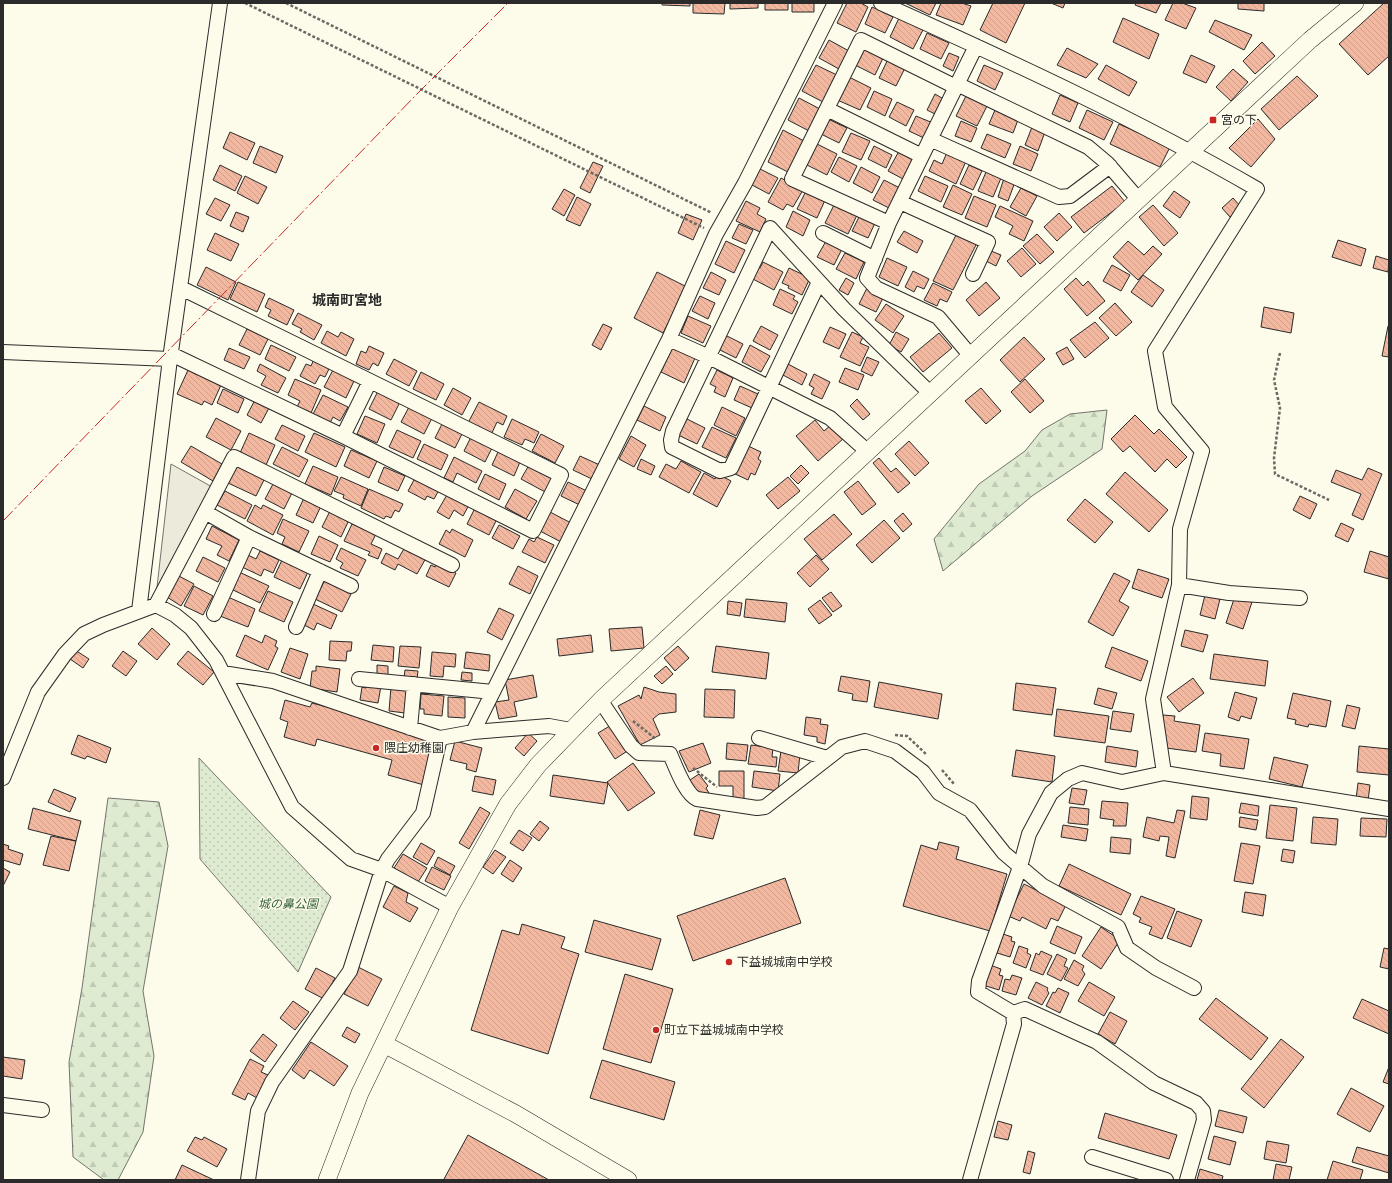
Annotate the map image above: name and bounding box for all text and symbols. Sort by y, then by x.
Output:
place label: 宮の下 [1221,112,1257,127]
marker: 宮の下 [1208,115,1218,125]
district label: 城南町宮地 [312,291,382,309]
place label: 隈庄幼稚園 [384,740,444,755]
marker: 隈庄幼稚園 [371,743,381,753]
park label: 城の鼻公園 [258,896,320,911]
place label: 下益城城南中学校 [737,954,833,969]
marker: 下益城城南中学校 [724,957,734,967]
place label: 町立下益城城南中学校 [664,1022,784,1037]
marker: 町立下益城城南中学校 [651,1025,661,1035]

